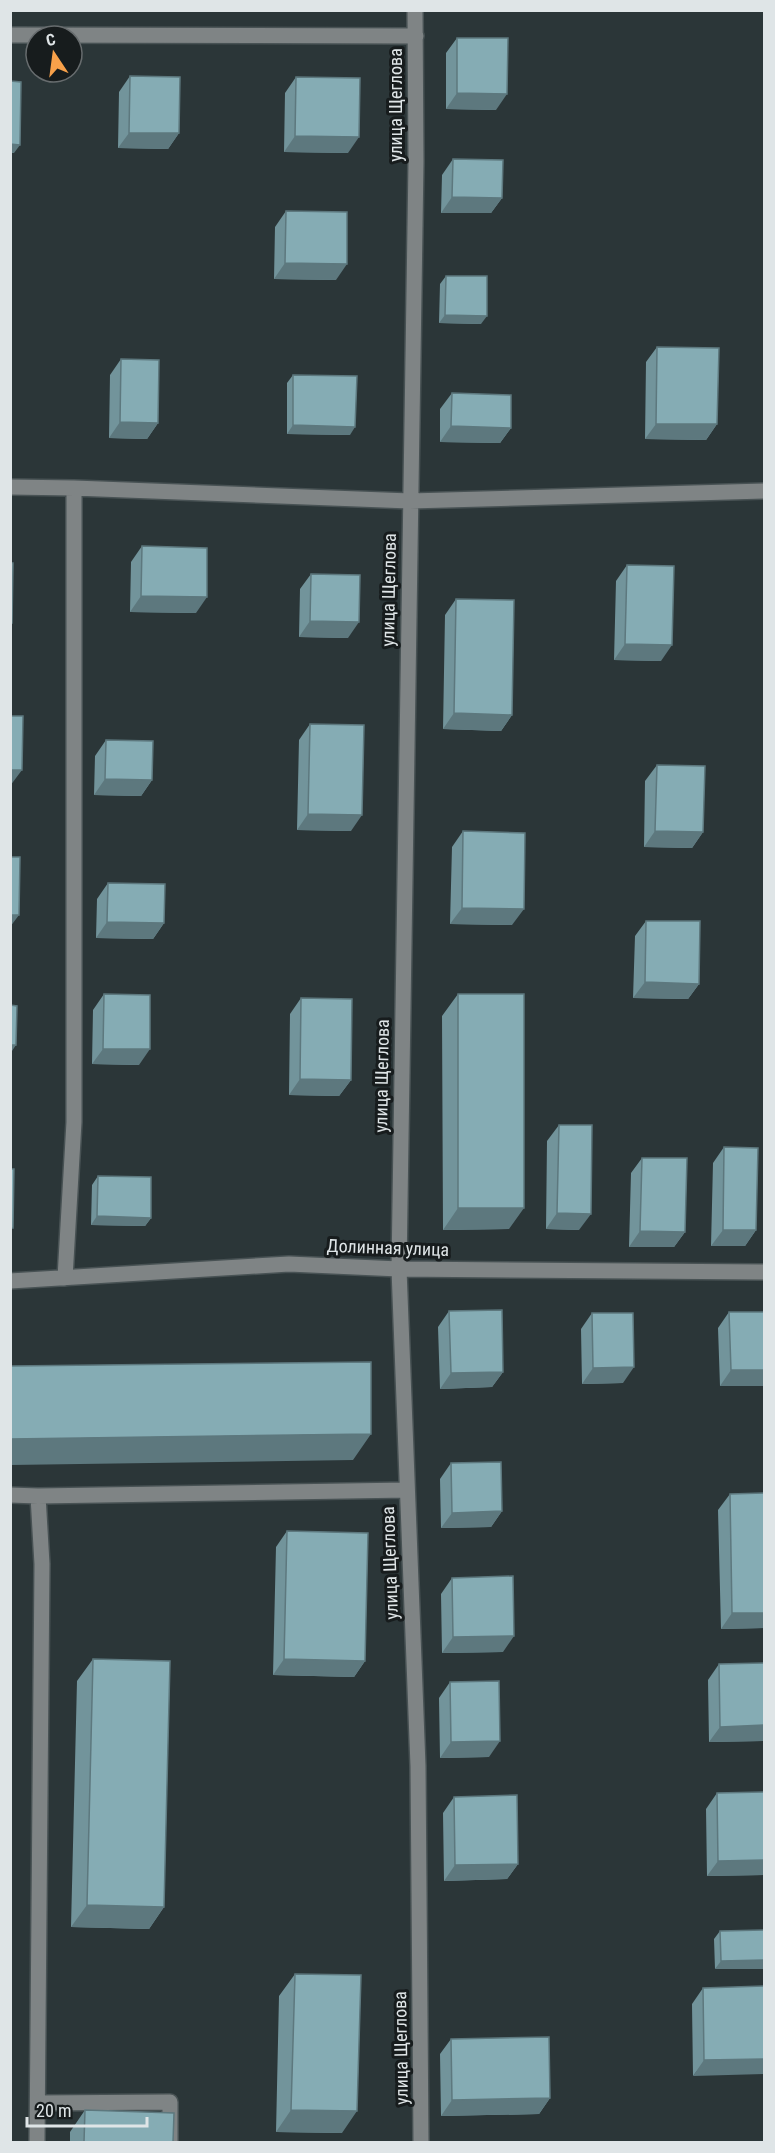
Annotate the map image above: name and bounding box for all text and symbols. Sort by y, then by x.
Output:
north arrow [24,24,84,84]
text: С [44,30,57,50]
street label: улица Щеглова [385,48,406,162]
street label: улица Щеглова [377,533,400,647]
street label: улица Щеглова [370,1019,393,1133]
street label: Долинная улица [326,1235,450,1260]
street label: улица Щеглова [377,1506,402,1620]
street label: улица Щеглова [389,1991,412,2105]
scale bar [27,2090,147,2128]
text: 20 m [36,2100,71,2121]

